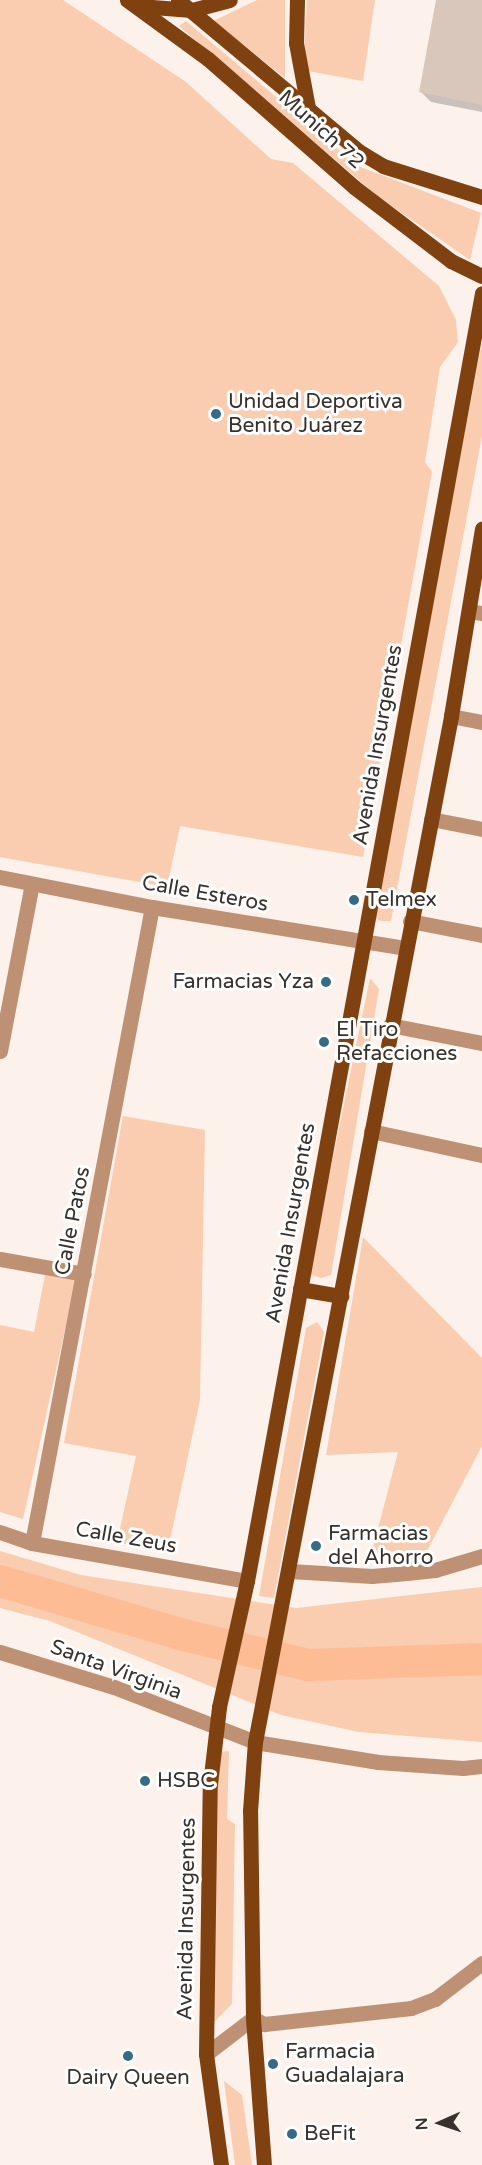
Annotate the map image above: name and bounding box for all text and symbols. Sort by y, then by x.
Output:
street label: Munich 72 [273,85,369,175]
place label: Unidad Deportiva Benito Juárez [228,389,403,439]
marker: Unidad Deportiva Benito Juárez [209,407,223,421]
street label: Avenida Insurgentes [348,643,408,847]
street label: Calle Esteros [140,870,270,918]
place label: Telmex [366,887,437,913]
marker: Telmex [347,893,361,907]
place label: Farmacias Yza [172,969,314,995]
marker: Farmacias Yza [319,975,333,989]
place label: El Tiro Refacciones [336,1017,457,1067]
marker: El Tiro Refacciones [317,1035,331,1049]
street label: Avenida Insurgentes [261,1121,321,1325]
street label: Calle Patos [50,1165,96,1277]
street label: Calle Zeus [73,1517,179,1559]
place label: Farmacias del Ahorro [328,1521,433,1571]
marker: Farmacias del Ahorro [309,1539,323,1553]
street label: Santa Virginia [47,1635,185,1705]
place label: HSBC [157,1768,215,1794]
marker: HSBC [138,1774,152,1788]
street label: Avenida Insurgentes [173,1817,201,2021]
place label: Farmacia Guadalajara [285,2039,405,2089]
marker: Dairy Queen [121,2049,135,2063]
marker: Farmacia Guadalajara [266,2057,280,2071]
place label: Dairy Queen [66,2065,190,2091]
north arrow [410,2093,470,2153]
text: N [412,2117,432,2131]
place label: BeFit [304,2121,356,2147]
marker: BeFit [285,2127,299,2141]

